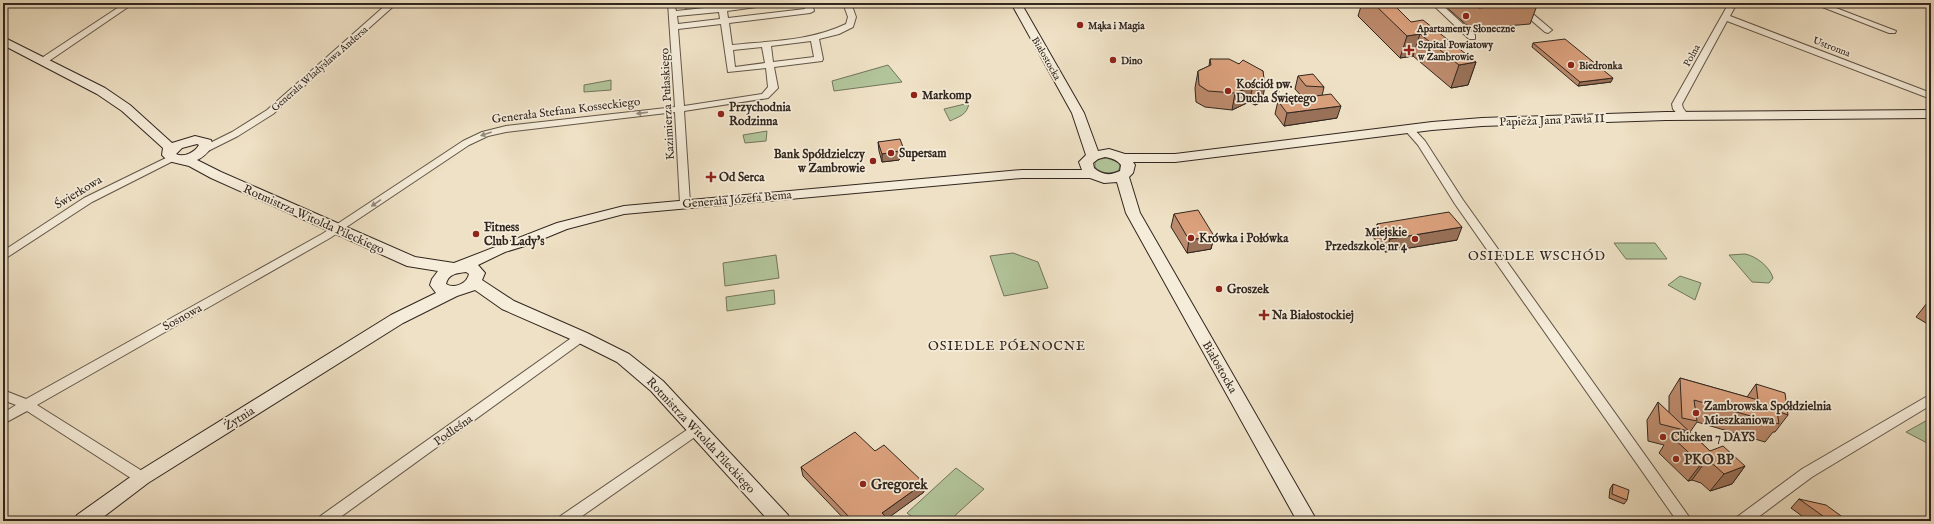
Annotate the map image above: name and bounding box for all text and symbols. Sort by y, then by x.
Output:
marker: Apartamenty Słoneczne [1461,11,1471,21]
marker: Mąka i Magia [1075,20,1085,30]
place label: Mąka i Magia [1088,20,1145,33]
street label: Generała Władysława Andersa [269,23,371,115]
place label: Apartamenty Słoneczne [1416,23,1515,36]
street label: Ustronna [1811,34,1853,61]
street label: Białostocka [1028,35,1064,83]
place label: Szpital Powiatowy w Zambrowie [1417,39,1494,64]
street label: Polna [1681,42,1704,69]
marker: Szpital Powiatowy w Zambrowie [1403,44,1415,56]
street label: Kazimierza Pułaskiego [657,47,678,160]
marker: Dino [1108,55,1118,65]
place label: Dino [1121,55,1143,68]
marker: Biedronka [1566,60,1576,70]
place label: Biedronka [1579,60,1623,73]
place label: Kościół pw. Ducha Świętego [1236,77,1317,107]
marker: Kościół pw. Ducha Świętego [1223,86,1233,96]
place label: Markomp [922,88,972,104]
marker: Markomp [909,90,919,100]
street label: Generała Stefana Kosseckiego [491,94,642,127]
place label: Przychodnia Rodzinna [729,100,792,129]
marker: Przychodnia Rodzinna [716,109,726,119]
one-way arrow [636,110,648,116]
street label: Papieża Jana Pawła II [1499,111,1605,131]
one-way arrow [479,132,491,138]
place label: Supersam [899,146,947,162]
place label: Bank Spółdzielczy w Zambrowie [774,147,866,176]
marker: Supersam [886,148,896,158]
marker: Bank Spółdzielczy w Zambrowie [868,156,878,166]
place label: Od Serca [719,170,765,185]
street label: Świerkowa [51,171,105,212]
marker: Od Serca [706,172,716,182]
street label: Rotmistrza Witolda Pileckiego [241,182,387,258]
street label: Generała Józefa Bema [682,187,793,213]
one-way arrow [371,199,381,207]
place label: Fitness Club Lady's [484,220,545,250]
place label: Miejskie Przedszkole nr 4 [1325,225,1408,254]
marker: Fitness Club Lady's [471,229,481,239]
place label: Krówka i Połówka [1199,231,1289,246]
marker: Krówka i Połówka [1186,233,1196,243]
marker: Miejskie Przedszkole nr 4 [1410,234,1420,244]
district label: OSIEDLE WSCHÓD [1468,248,1606,265]
place label: Groszek [1227,282,1270,297]
marker: Groszek [1214,284,1224,294]
street label: Sosnowa [160,300,205,334]
place label: Na Białostockiej [1271,308,1354,324]
marker: Na Białostockiej [1259,310,1269,320]
district label: OSIEDLE PÓŁNOCNE [928,338,1086,355]
street label: Białostocka [1199,339,1241,397]
street label: Rotmistrza Witolda Pileckiego [643,374,759,497]
place label: Zambrowska Spółdzielnia Mieszkaniowa [1704,399,1832,428]
street label: Żytnia [221,402,258,434]
marker: Zambrowska Spółdzielnia Mieszkaniowa [1691,408,1701,418]
street label: Podleśna [431,411,476,449]
place label: Chicken 7 DAYS [1671,430,1755,445]
marker: Chicken 7 DAYS [1658,432,1668,442]
place label: PKO BP [1684,451,1735,469]
marker: PKO BP [1671,454,1681,464]
place label: Gregorek [871,476,928,494]
marker: Gregorek [858,479,868,489]

